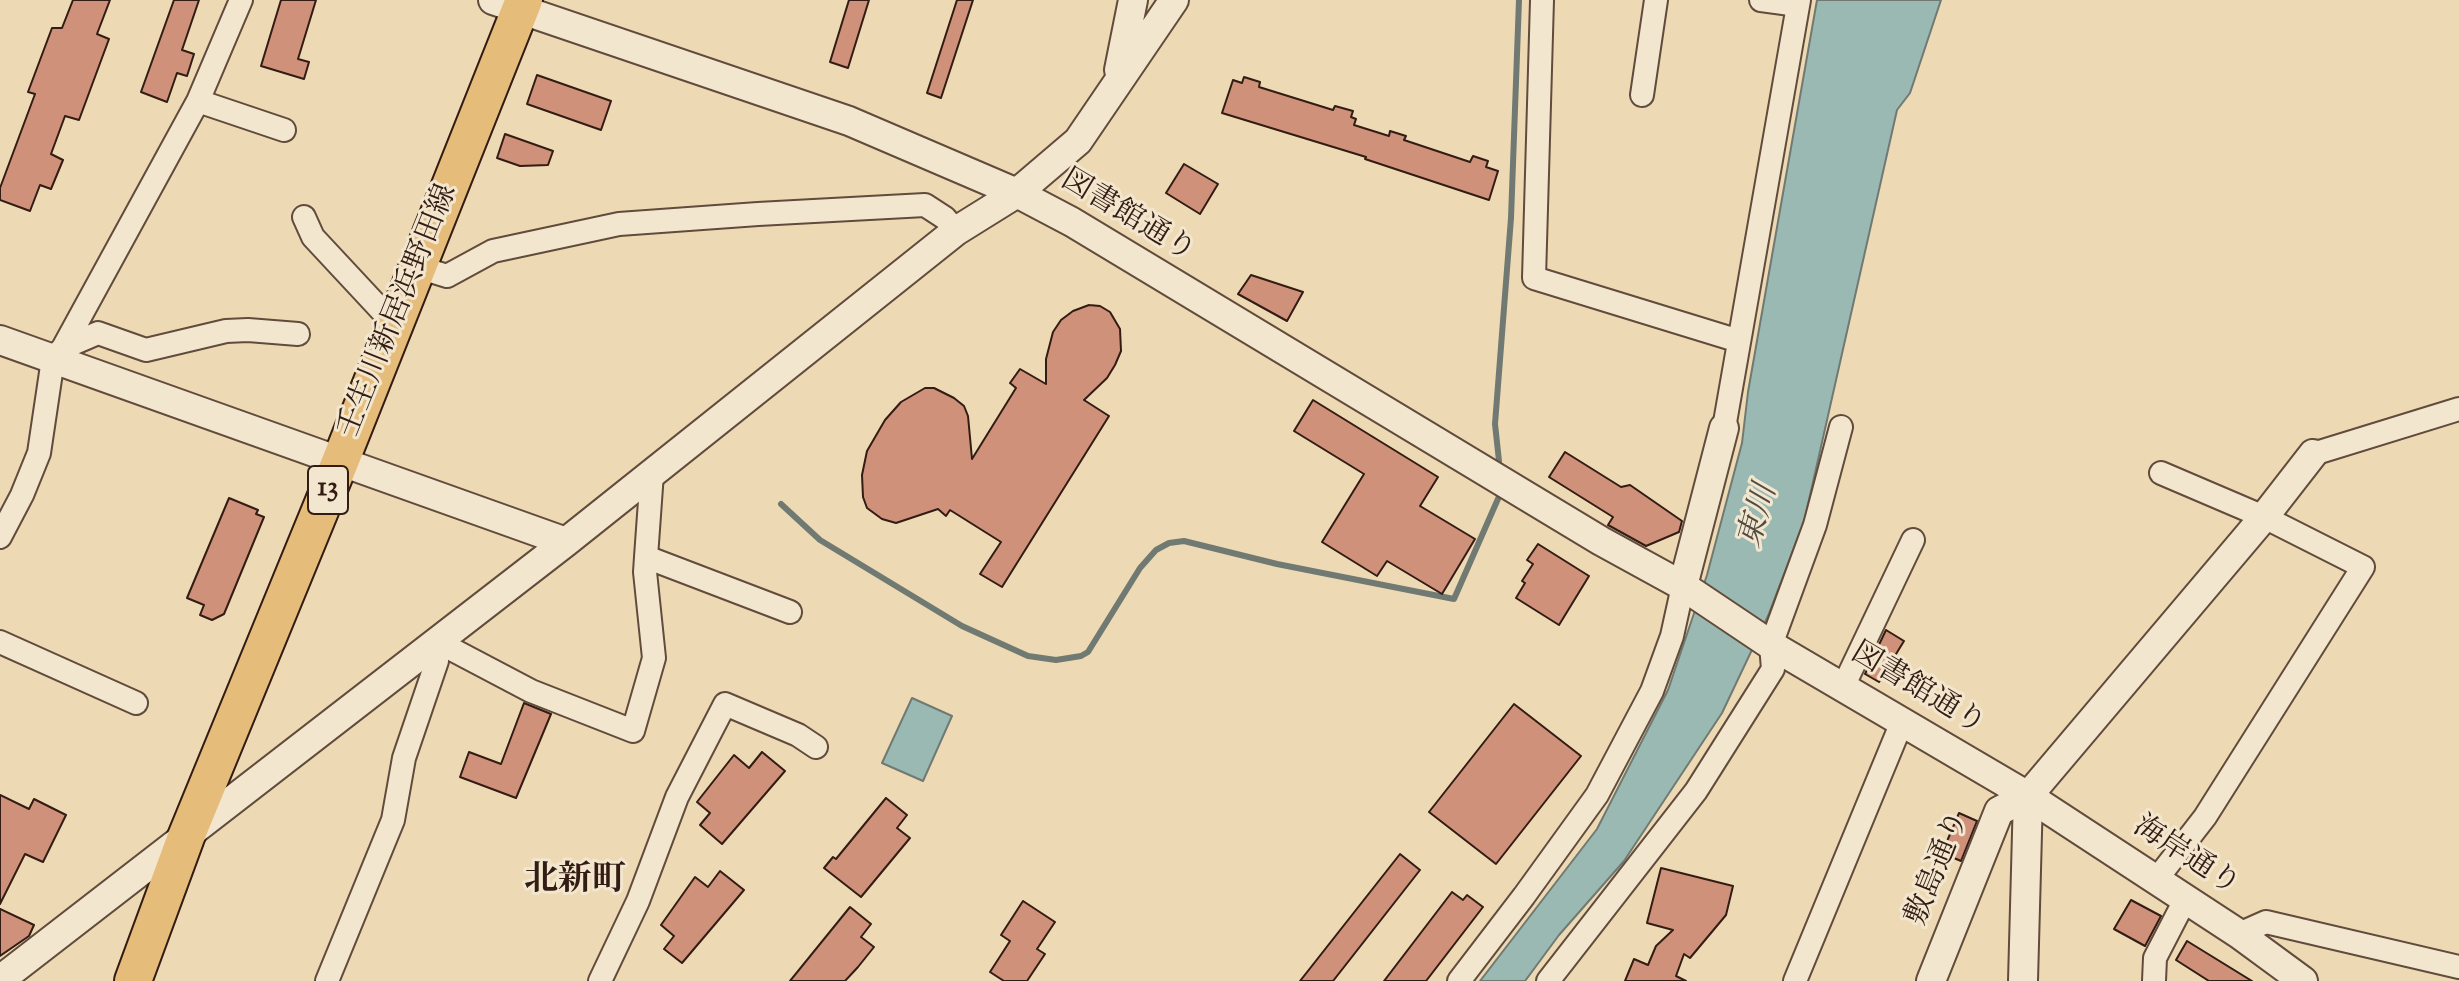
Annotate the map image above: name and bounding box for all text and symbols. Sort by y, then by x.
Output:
street label: 図書館通り [1053,164,1201,272]
street label: 壬生川新居浜野田線 [333,180,467,444]
road number: 13 [308,466,348,514]
water label: 東川 [1734,481,1788,553]
street label: 図書館通り [1843,637,1991,745]
street label: 敷島通り [1901,807,1979,931]
street label: 海岸通り [2125,810,2245,906]
district label: 北新町 [524,863,626,903]

